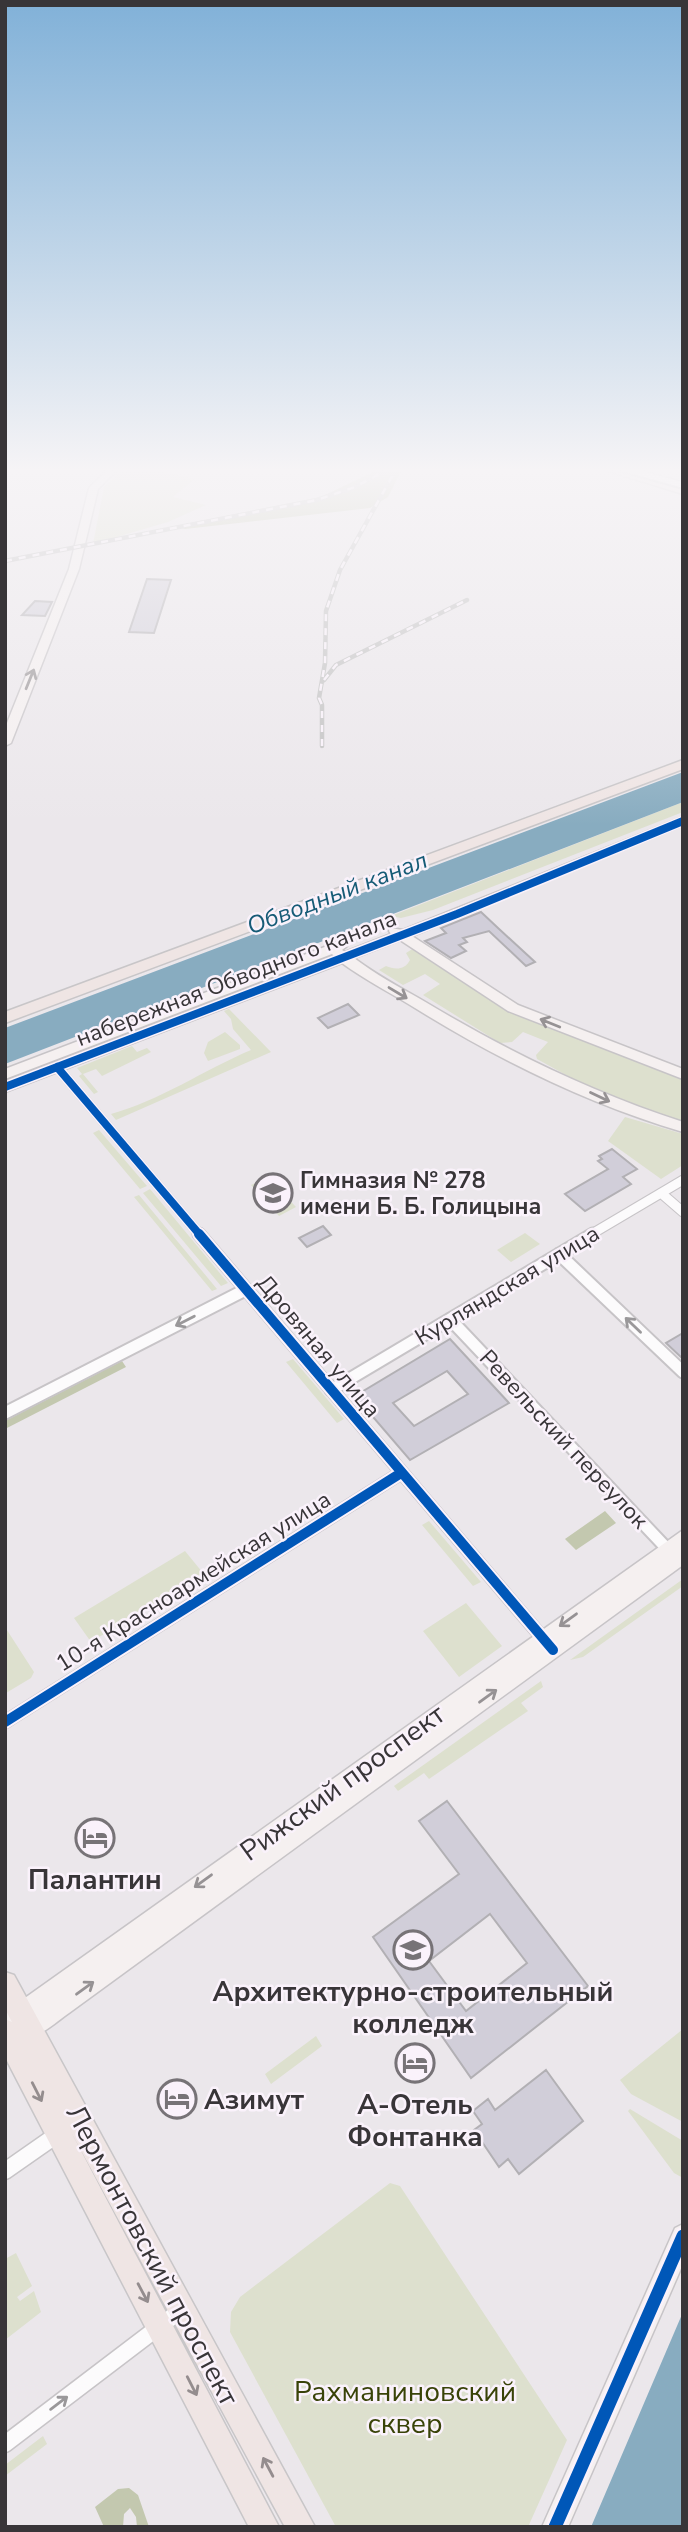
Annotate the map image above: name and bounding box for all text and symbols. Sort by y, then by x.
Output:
one-way arrow [25,669,38,690]
water label: Обводный канал [242,844,432,942]
street label: набережная Обводного канала [71,903,401,1054]
one-way arrow [388,986,408,1000]
one-way arrow [540,1016,562,1029]
one-way arrow [589,1091,610,1105]
place label: Гимназия № 278 имени Б. Б. Голицына [300,1165,541,1222]
school or university icon: Гимназия № 278 имени Б. Б. Голицына [252,1172,294,1214]
street label: Курляндская улица [409,1218,605,1353]
street label: Дровяная улица [250,1268,388,1424]
one-way arrow [175,1314,195,1328]
one-way arrow [625,1317,642,1334]
street label: Ревельский переулок [472,1343,656,1536]
street label: 10-я Красноармейская улица [50,1484,337,1679]
one-way arrow [559,1613,578,1627]
one-way arrow [478,1689,497,1704]
street label: Рижский проспект [233,1695,453,1870]
hotel icon: Палантин [74,1817,116,1859]
place label: Палантин [28,1861,162,1899]
one-way arrow [194,1874,213,1888]
school or university icon: Архитектурно-строительный колледж [392,1929,434,1971]
place label: Архитектурно-строительный колледж [213,1973,613,2043]
one-way arrow [75,1980,94,1995]
hotel icon: A-Отель Фонтанка [394,2042,436,2084]
hotel icon: Азимут [156,2078,198,2120]
one-way arrow [30,2081,44,2102]
place label: Азимут [204,2081,305,2119]
place label: A-Отель Фонтанка [347,2086,483,2156]
street label: Лермонтовский проспект [57,2098,248,2413]
one-way arrow [136,2282,150,2303]
park label: Рахманиновский сквер [294,2373,516,2443]
one-way arrow [186,2375,200,2396]
one-way arrow [50,2395,68,2410]
one-way arrow [260,2457,274,2478]

